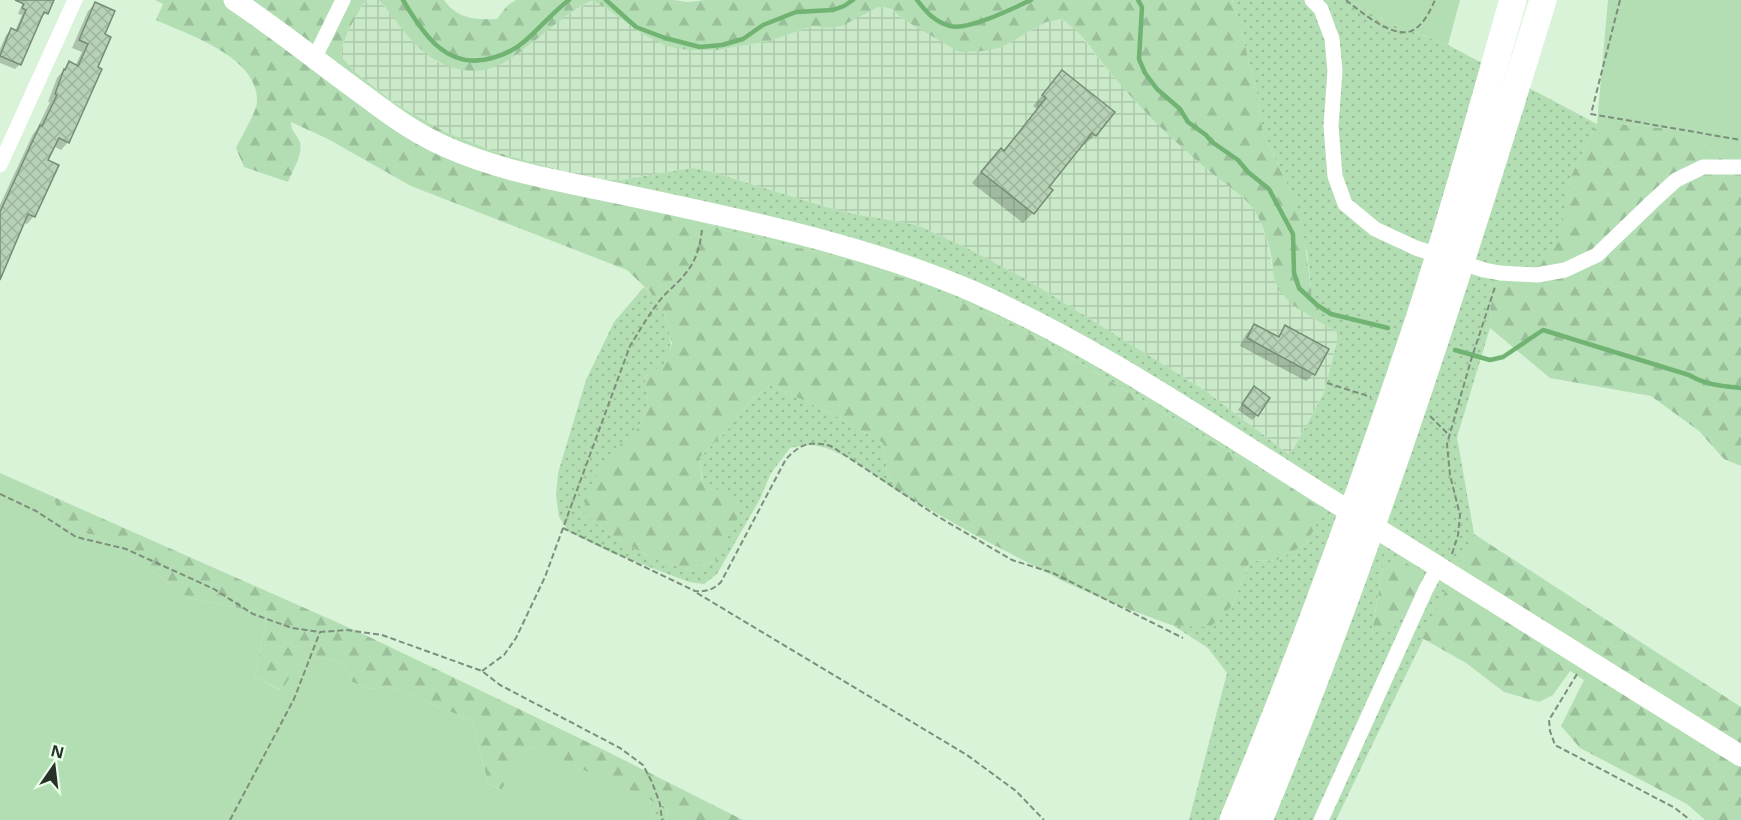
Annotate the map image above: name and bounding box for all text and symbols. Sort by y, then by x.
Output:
north arrow [24,736,84,796]
text: N [49,739,67,764]

